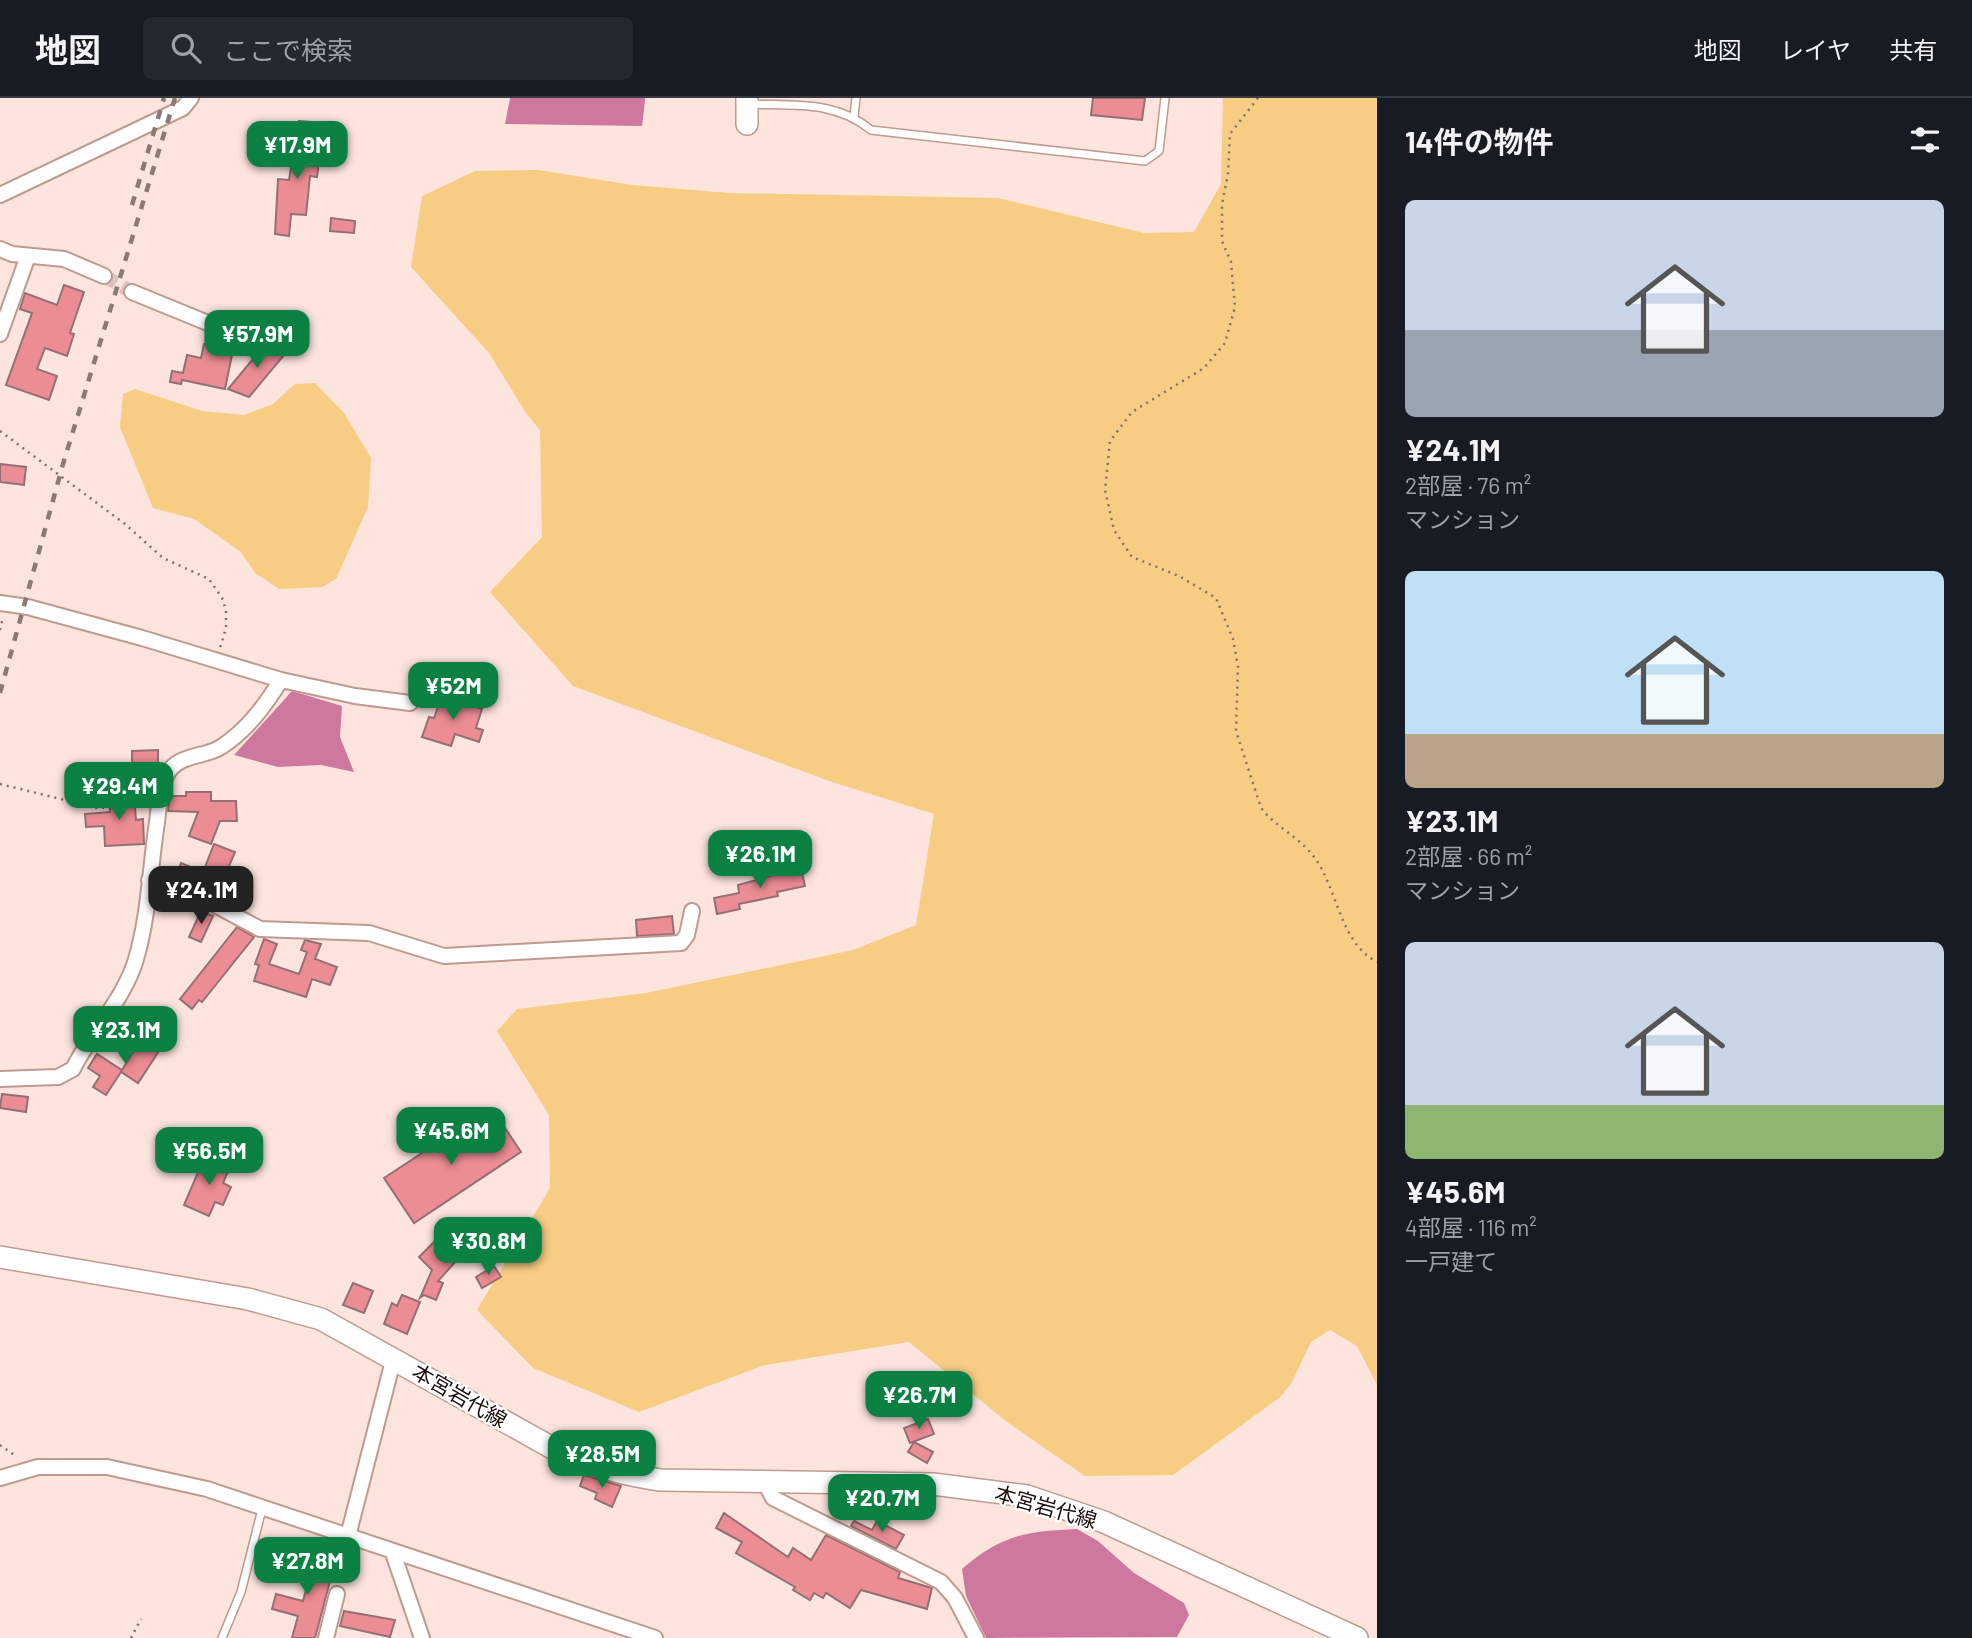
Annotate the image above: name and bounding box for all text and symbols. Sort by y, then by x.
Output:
search box [143,17,633,80]
text: 地図 [35,29,101,69]
icon: search [167,29,205,67]
text: ここで検索 [223,34,353,65]
text: 地図 [1694,35,1742,64]
text: レイヤ [1780,35,1851,64]
text: 共有 [1889,35,1937,64]
icon: filters [1906,121,1944,159]
pin: ¥17.9M [240,122,354,181]
text: 14件の物件 [1405,123,1554,159]
text: ¥17.9M [263,130,331,158]
icon: home [1612,246,1738,372]
pin: ¥57.9M [200,310,314,370]
text: ¥57.9M [221,319,293,347]
text: ¥24.1M [1405,431,1501,467]
text: 2部屋 · 76 m² [1405,471,1531,499]
text: マンション [1405,505,1520,533]
icon: home [1612,617,1738,743]
pin: ¥52M [412,662,494,722]
text: ¥52M [424,671,482,699]
pin: ¥29.4M [62,762,176,822]
text: ¥29.4M [80,771,158,799]
text: ¥23.1M [1405,802,1498,838]
pin: ¥26.1M [703,830,817,890]
text: ¥26.1M [724,839,796,867]
text: 2部屋 · 66 m² [1405,842,1532,870]
pin: ¥24.1M [144,866,258,926]
text: ¥24.1M [164,875,238,903]
text: マンション [1405,876,1520,904]
icon: home [1612,988,1738,1114]
pin: ¥23.1M [68,1006,182,1066]
text: ¥23.1M [89,1015,161,1043]
pin: ¥45.6M [394,1108,508,1167]
text: ¥45.6M [412,1116,490,1144]
pin: ¥56.5M [152,1128,266,1187]
text: ¥56.5M [171,1136,247,1164]
text: ¥45.6M [1405,1173,1506,1209]
text: 4部屋 · 116 m² [1405,1213,1537,1241]
pin: ¥30.8M [431,1218,545,1277]
text: ¥30.8M [450,1226,526,1254]
text: 一戸建て [1405,1247,1497,1275]
street label: 本宮岩代線 [408,1358,512,1432]
pin: ¥26.7M [862,1372,976,1431]
text: ¥26.7M [881,1380,957,1408]
pin: ¥28.5M [545,1430,659,1490]
text: ¥28.5M [564,1439,640,1467]
pin: ¥20.7M [825,1474,939,1534]
street label: 本宮岩代線 [992,1480,1100,1532]
text: ¥20.7M [844,1483,920,1511]
pin: ¥27.8M [250,1538,364,1597]
text: ¥27.8M [270,1546,344,1574]

